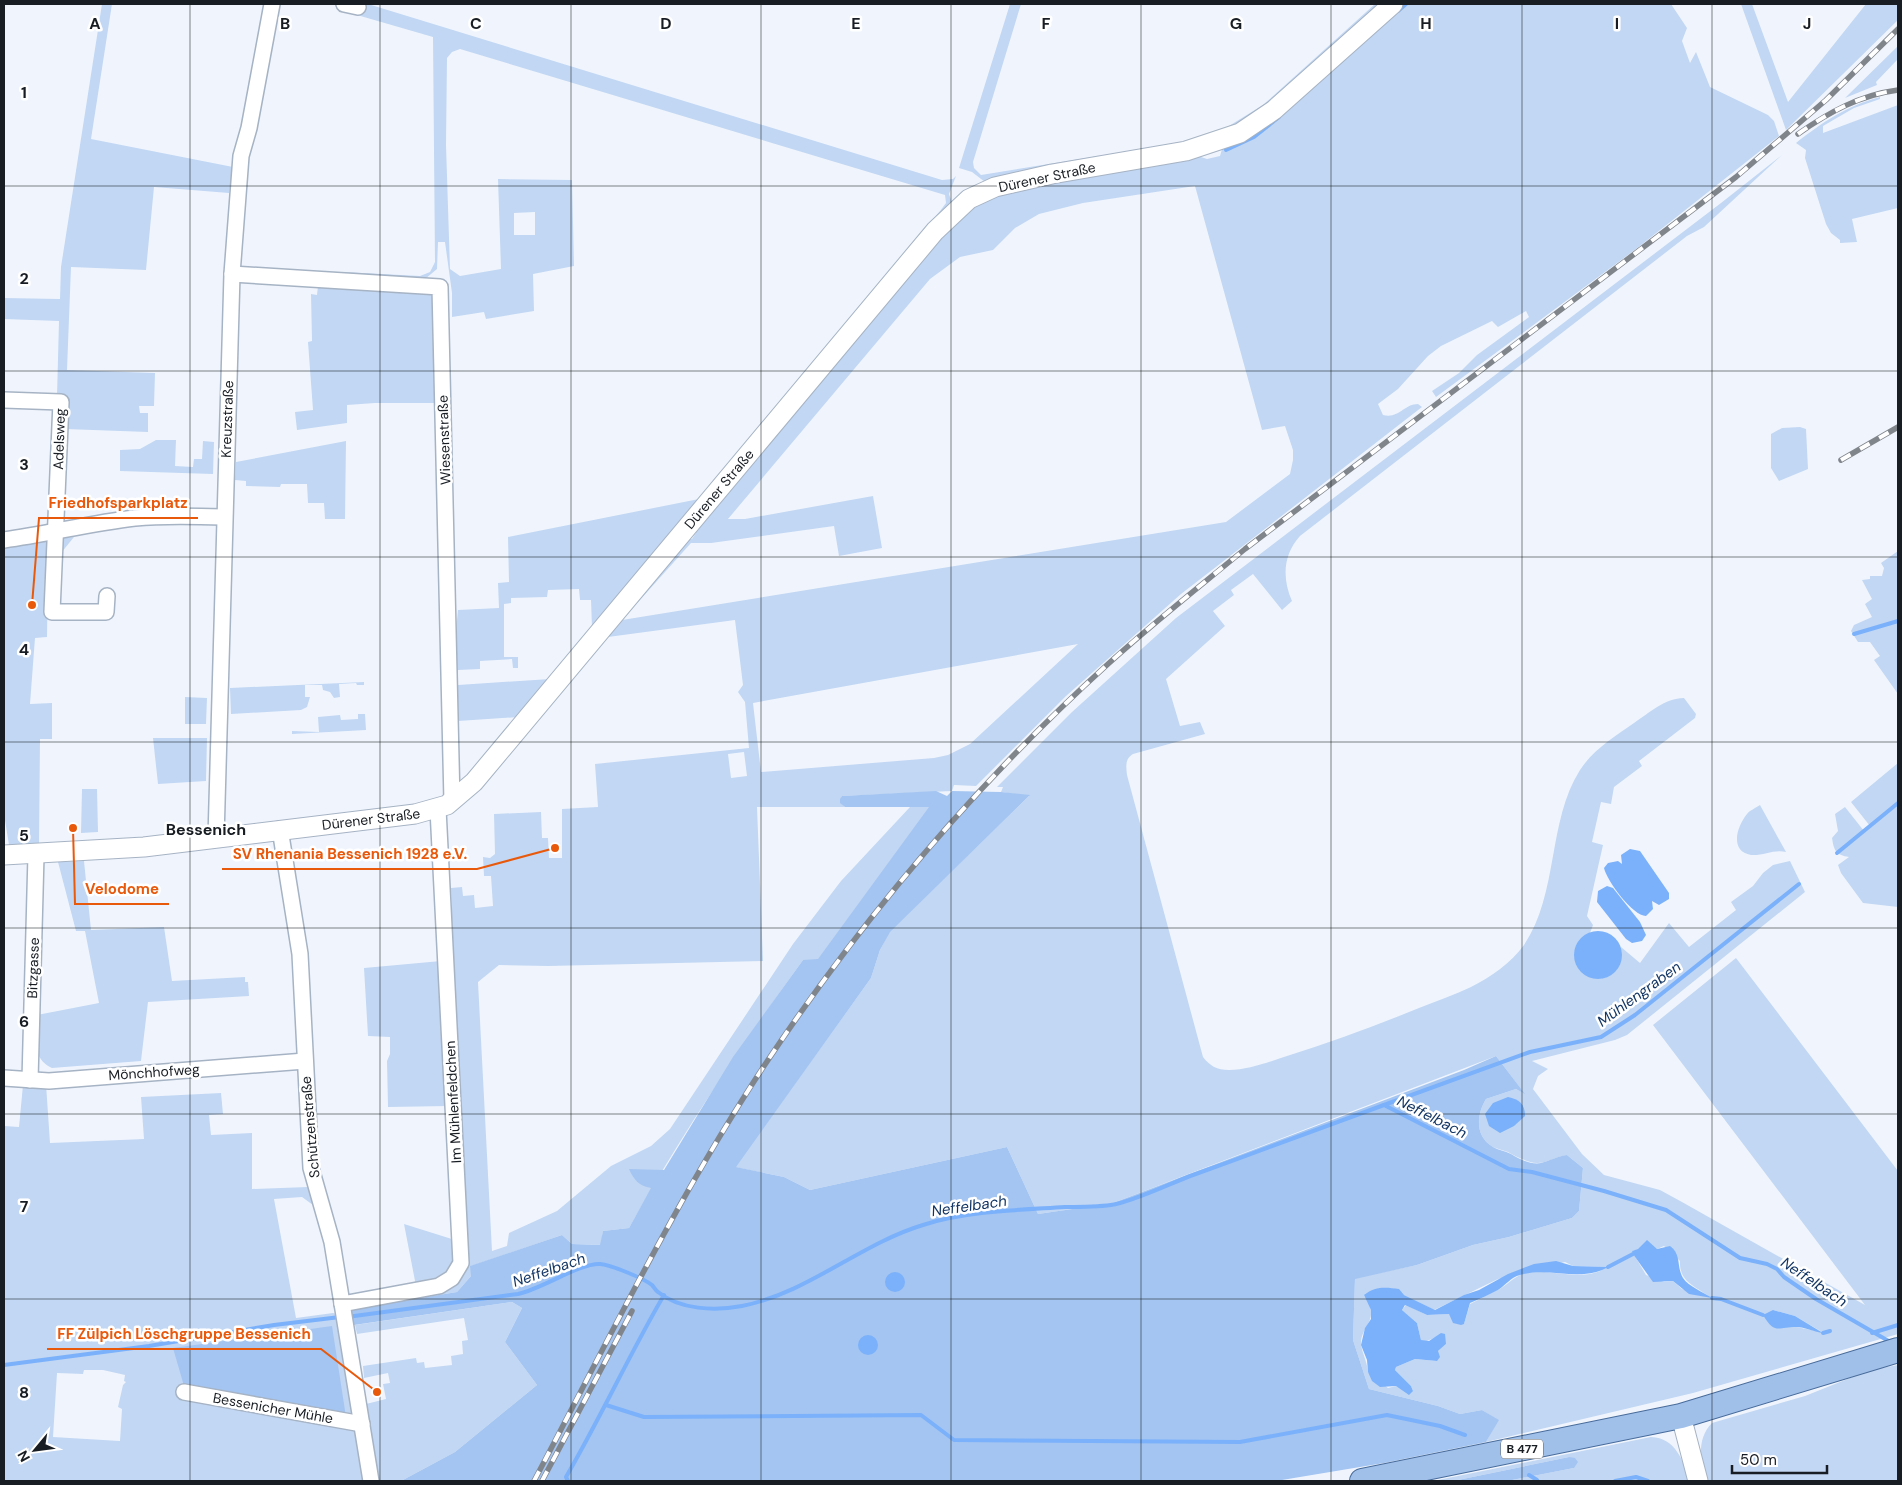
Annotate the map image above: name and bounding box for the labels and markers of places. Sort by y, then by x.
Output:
callout: Friedhofsparkplatz [39,488,198,518]
callout: SV Rhenania Bessenich 1928 e.V. [222,839,477,869]
callout: Velodome [75,874,169,904]
callout: FF Zülpich Löschgruppe Bessenich [47,1319,321,1349]

